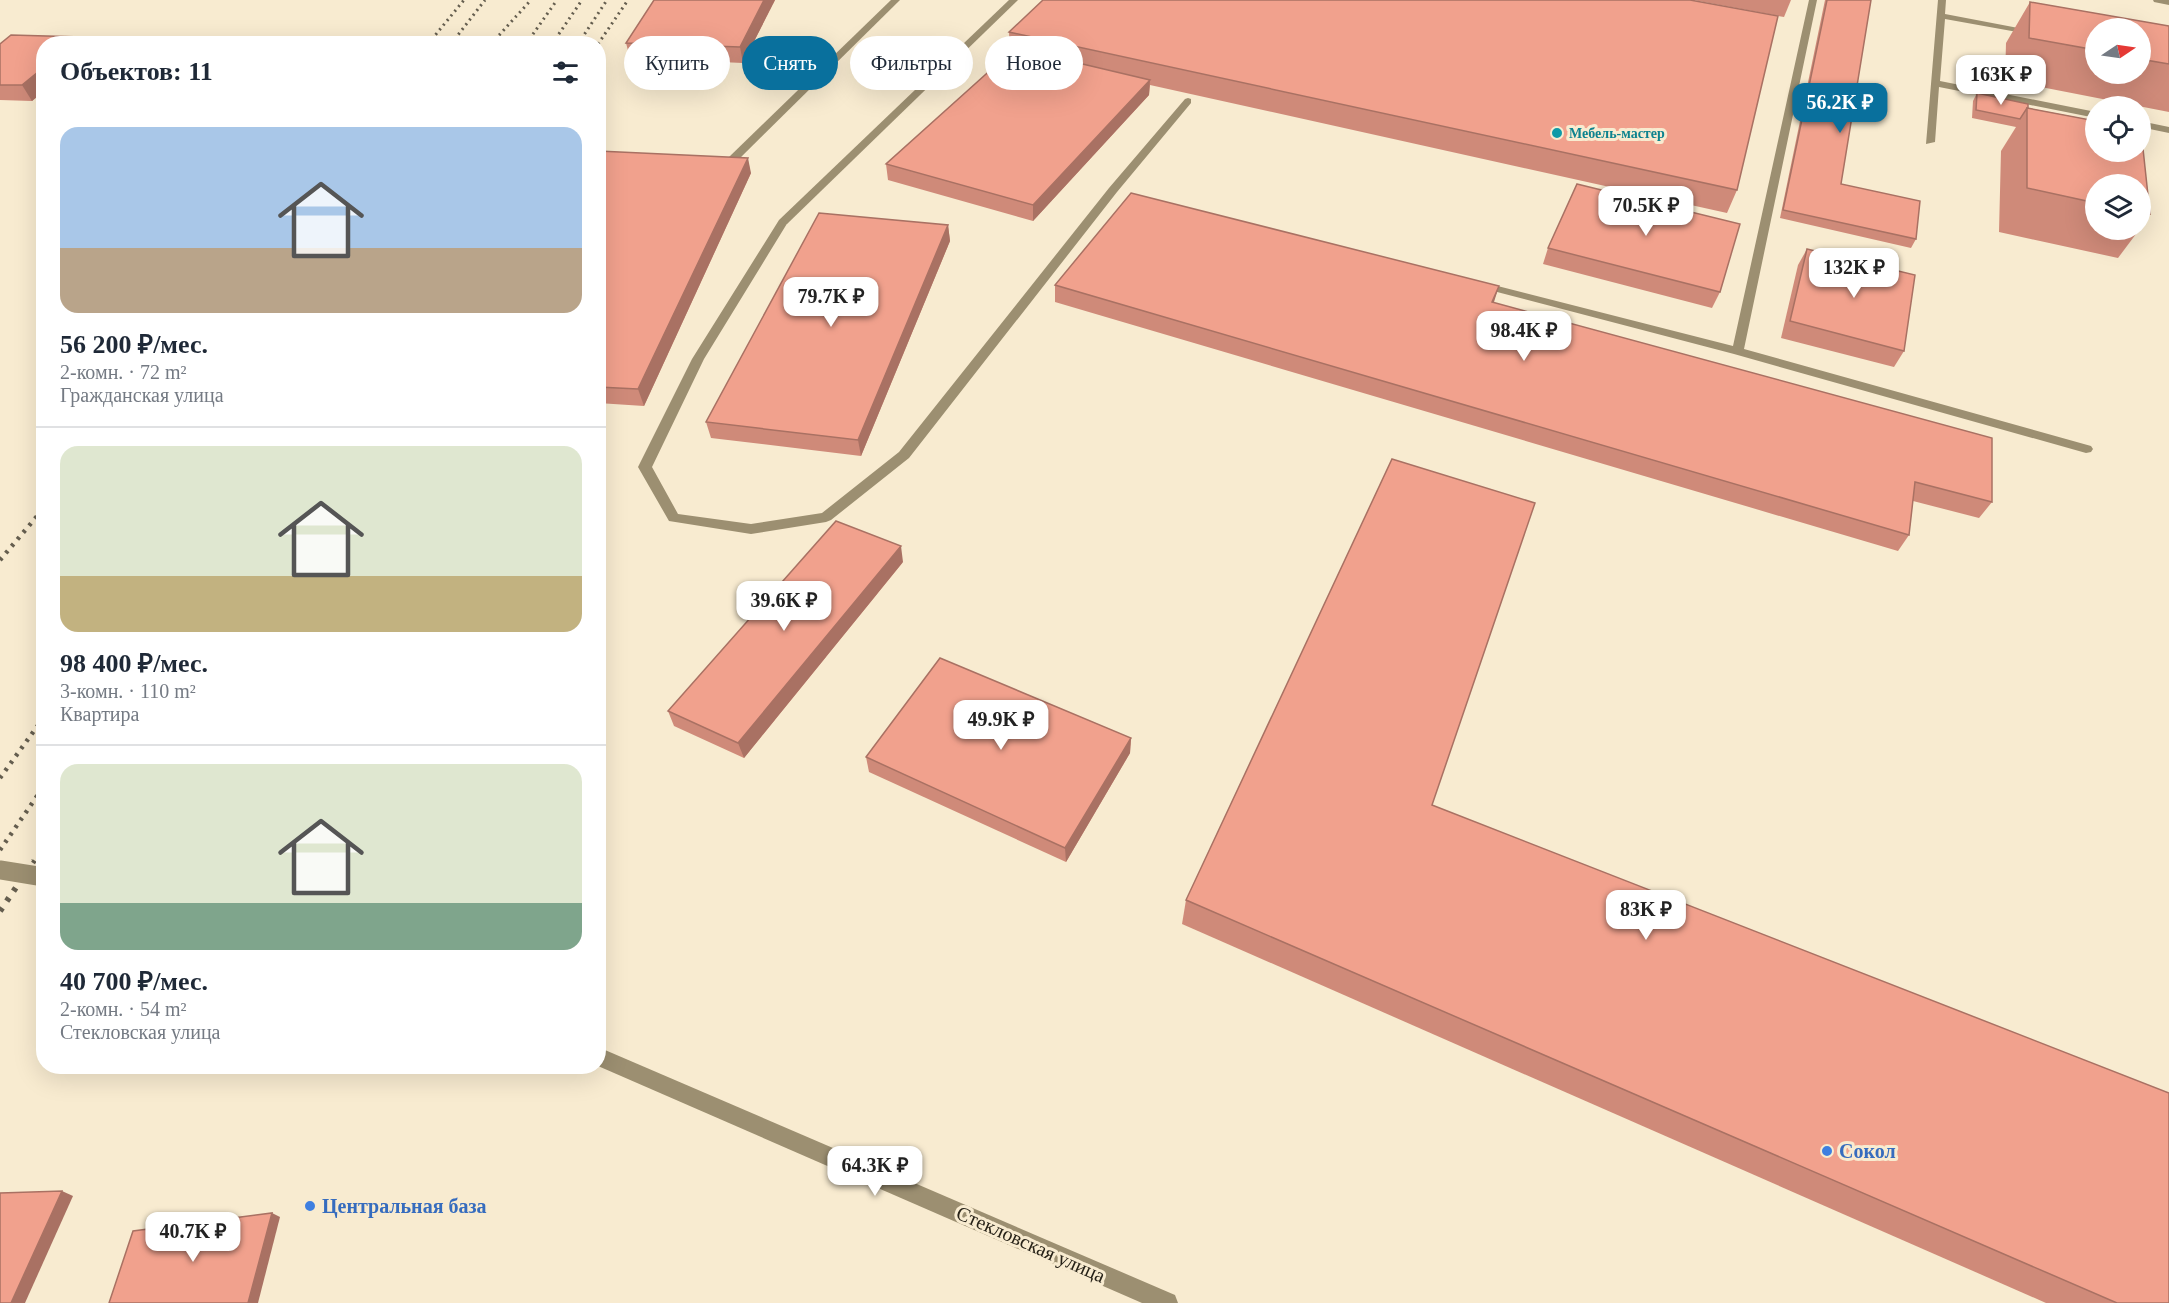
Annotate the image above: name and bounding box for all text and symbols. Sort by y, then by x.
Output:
north arrow [2085,18,2151,84]
map controls [2085,18,2151,240]
chip: Купить [624,36,730,90]
chip: Снять [742,36,838,90]
chip: Фильтры [850,36,973,90]
chip: Новое [985,36,1083,90]
pin: 163K ₽ [1952,55,2050,106]
icon: filters [549,56,582,89]
text: Объектов: 11 [60,57,213,86]
text: 163K ₽ [1970,63,2032,85]
pin: 56.2K ₽ [1785,83,1895,134]
text: 56.2K ₽ [1806,91,1874,113]
button: locate [2085,96,2151,162]
marker: Мебель-мастер [1550,126,1564,140]
place label: Мебель-мастер [1569,126,1665,141]
icon: home [267,166,375,274]
button: layers [2085,174,2151,240]
pin: 70.5K ₽ [1591,186,1701,237]
text: 70.5K ₽ [1612,194,1680,216]
pin: 132K ₽ [1805,248,1903,299]
text: 132K ₽ [1823,256,1885,278]
pin: 79.7K ₽ [776,277,886,328]
text: 79.7K ₽ [797,285,865,307]
pin: 98.4K ₽ [1469,311,1579,362]
text: 98.4K ₽ [1490,319,1558,341]
text: 56 200 ₽/мес. [60,330,208,359]
text: 2-комн. · 72 m² [60,361,187,383]
text: Гражданская улица [60,384,224,406]
icon: home [267,485,375,593]
pin: 39.6K ₽ [729,581,839,632]
text: 39.6K ₽ [750,589,818,611]
text: 98 400 ₽/мес. [60,649,208,678]
text: 3-комн. · 110 m² [60,680,196,702]
pin: 49.9K ₽ [946,700,1056,751]
text: Квартира [60,703,139,725]
text: 49.9K ₽ [967,708,1035,730]
icon: home [267,803,375,911]
pin: 83K ₽ [1604,890,1688,941]
text: 83K ₽ [1620,898,1672,920]
text: 40 700 ₽/мес. [60,967,208,996]
text: 2-комн. · 54 m² [60,998,187,1020]
text: Стекловская улица [60,1021,220,1043]
place label: Сокол [1839,1140,1896,1162]
marker: Сокол [1820,1144,1834,1158]
pin: 64.3K ₽ [820,1146,930,1197]
text: 64.3K ₽ [841,1154,909,1176]
place label: Центральная база [322,1195,487,1218]
marker: Центральная база [303,1199,317,1213]
street label: Стекловская улица [953,1201,1109,1288]
pin: 40.7K ₽ [138,1212,248,1263]
text: 40.7K ₽ [159,1220,227,1242]

